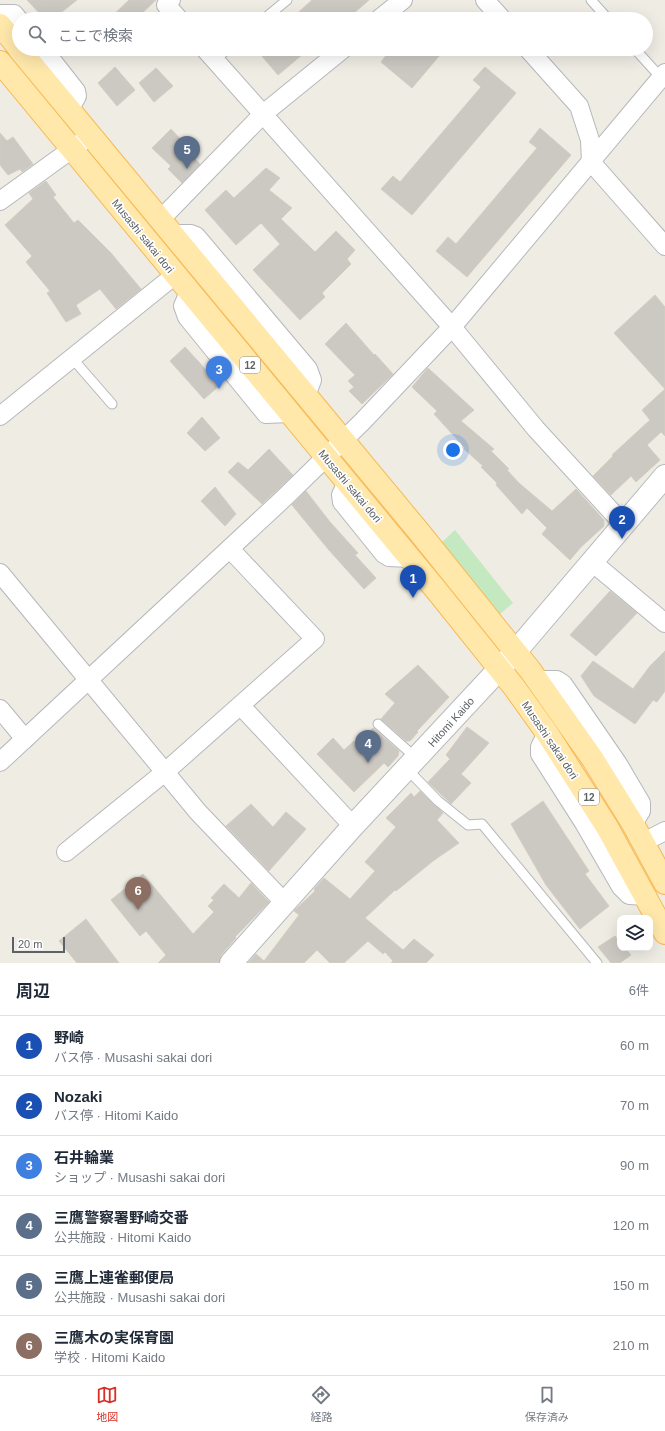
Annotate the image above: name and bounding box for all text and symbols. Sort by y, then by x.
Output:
search box [12,12,653,56]
icon: search [26,23,48,45]
text: ここで検索 [58,27,133,44]
pin: 5 [174,136,200,169]
street label: Musashi sakai dori [110,197,176,275]
pin: 3 [206,356,232,389]
road number: 12 [240,357,260,373]
your location [443,440,463,460]
street label: Musashi sakai dori [316,447,384,525]
pin: 2 [609,506,635,539]
pin: 1 [400,565,426,598]
street label: Hitomi Kaido [426,695,476,749]
street label: Musashi sakai dori [520,699,580,781]
pin: 4 [355,730,381,763]
road number: 12 [579,789,599,805]
pin: 6 [125,877,151,910]
map controls [617,915,653,951]
button: layers [617,915,653,951]
scale bar [12,935,65,954]
text: 20 m [18,938,42,950]
text: 周辺 [16,982,50,1001]
text: 6件 [629,983,649,998]
text: 野崎 [54,1029,84,1046]
text: 1 [25,1038,33,1053]
text: 60 m [620,1038,649,1053]
text: バス停 · Musashi sakai dori [54,1050,212,1065]
text: Nozaki [54,1088,102,1105]
text: 2 [25,1098,33,1113]
text: 70 m [620,1098,649,1113]
text: バス停 · Hitomi Kaido [54,1108,178,1123]
text: 石井輪業 [54,1149,114,1166]
text: 3 [25,1158,33,1173]
text: 90 m [620,1158,649,1173]
text: ショップ · Musashi sakai dori [54,1170,225,1185]
text: 三鷹警察署野崎交番 [54,1209,189,1226]
text: 4 [25,1218,33,1233]
text: 120 m [613,1218,649,1233]
text: 公共施設 · Hitomi Kaido [54,1230,191,1245]
text: 三鷹上連雀郵便局 [54,1269,174,1286]
text: 5 [25,1278,33,1293]
text: 150 m [613,1278,649,1293]
text: 公共施設 · Musashi sakai dori [54,1290,225,1305]
text: 三鷹木の実保育園 [54,1329,174,1346]
text: 6 [25,1338,33,1353]
text: 210 m [613,1338,649,1353]
text: 学校 · Hitomi Kaido [54,1350,165,1365]
tab: 地図 [96,1384,118,1424]
tab: 経路 [310,1384,332,1424]
tab: 保存済み [525,1384,569,1424]

